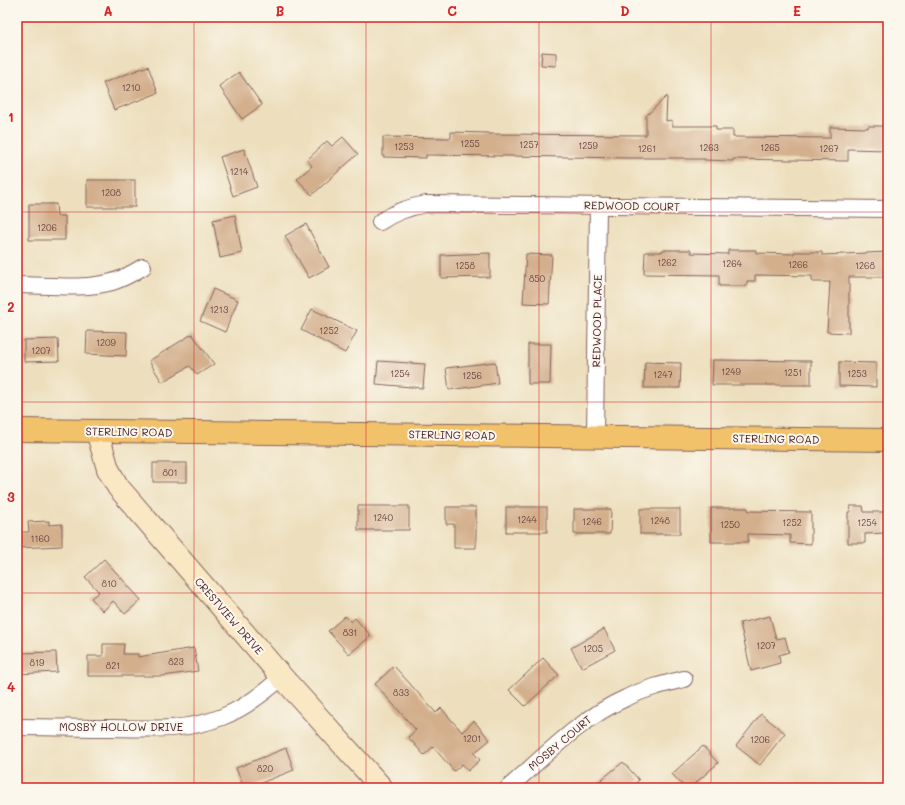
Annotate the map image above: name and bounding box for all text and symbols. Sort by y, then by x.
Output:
text: A [103,2,113,19]
text: B [276,2,285,19]
text: C [447,2,457,19]
text: D [620,2,630,19]
text: E [793,2,801,19]
house number: 1210 [122,82,141,93]
text: 1 [8,108,14,125]
house number: 1255 [460,138,480,149]
house number: 1257 [519,139,539,150]
house number: 1259 [578,140,598,151]
house number: 1253 [394,141,414,152]
house number: 1263 [699,142,719,153]
house number: 1265 [760,142,780,153]
house number: 1261 [638,143,656,154]
house number: 1267 [819,143,839,154]
house number: 1214 [230,166,249,177]
house number: 1208 [101,187,122,198]
street label: REDWOOD COURT [584,197,680,214]
house number: 1206 [37,222,57,233]
house number: 1262 [657,257,677,268]
house number: 1264 [722,258,743,269]
house number: 1266 [788,259,808,270]
house number: 1258 [455,260,475,271]
house number: 1268 [855,260,876,271]
house number: 850 [529,273,546,284]
street label: REDWOOD PLACE [588,275,605,367]
text: 2 [7,298,15,315]
house number: 1213 [210,304,228,315]
house number: 1252 [319,325,339,336]
house number: 1209 [96,337,117,348]
house number: 1207 [31,345,51,356]
house number: 1249 [721,366,741,377]
house number: 1251 [784,367,802,378]
house number: 1254 [390,368,410,379]
house number: 1253 [847,368,867,379]
house number: 1247 [653,369,673,380]
house number: 1256 [462,370,482,381]
street label: STERLING ROAD [85,423,173,440]
street label: STERLING ROAD [408,426,496,443]
street label: STERLING ROAD [732,430,820,447]
house number: 801 [162,467,178,478]
text: 3 [7,488,15,505]
house number: 1240 [373,512,393,523]
house number: 1244 [517,514,538,525]
house number: 1248 [650,515,670,526]
house number: 1246 [582,516,602,527]
house number: 1252 [782,517,802,528]
house number: 1254 [857,517,877,528]
house number: 1250 [720,519,740,530]
house number: 1160 [30,533,50,544]
street label: CRESTVIEW DRIVE [192,574,267,657]
house number: 810 [101,578,117,589]
house number: 831 [343,627,357,638]
house number: 1207 [756,640,776,651]
house number: 1205 [583,643,603,654]
house number: 823 [168,656,184,667]
house number: 819 [30,657,45,668]
house number: 821 [106,660,120,671]
text: 4 [7,678,15,695]
house number: 833 [393,687,409,698]
street label: MOSBY COURT [525,712,594,774]
street label: MOSBY HOLLOW DRIVE [59,719,183,734]
house number: 1201 [463,733,481,744]
house number: 1206 [750,734,770,745]
house number: 820 [257,763,273,774]

